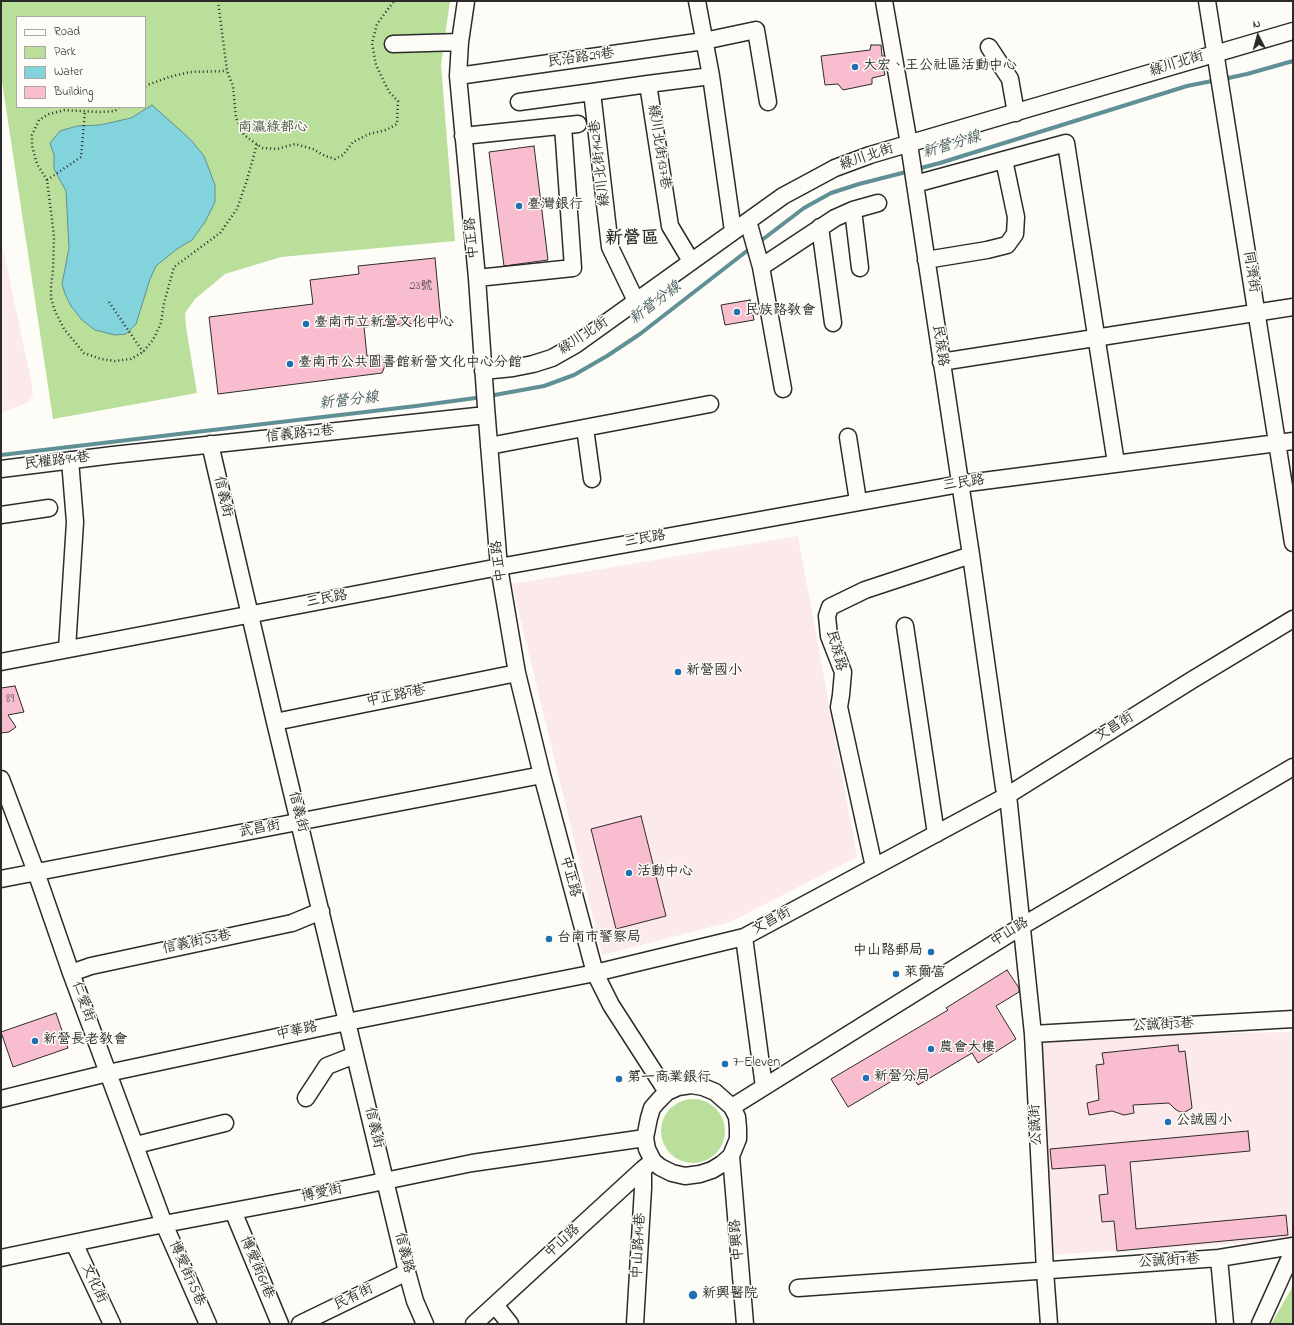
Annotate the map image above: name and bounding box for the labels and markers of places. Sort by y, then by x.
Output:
place label: 大宏、王公社區活動中心 [863,59,1017,75]
marker: 大宏、王公社區活動中心 [850,62,860,72]
place label: 臺灣銀行 [527,198,583,214]
marker: 臺灣銀行 [514,201,524,211]
place label: 民族路教會 [745,304,815,320]
marker: 民族路教會 [732,307,742,317]
place label: 臺南市立新營文化中心 [314,316,454,332]
marker: 臺南市立新營文化中心 [301,319,311,329]
place label: 臺南市公共圖書館新營文化中心分館 [298,356,522,372]
marker: 臺南市公共圖書館新營文化中心分館 [285,359,295,369]
place label: 新營國小 [686,664,742,680]
marker: 新營國小 [673,667,683,677]
place label: 活動中心 [637,865,693,881]
marker: 活動中心 [624,868,634,878]
place label: 台南市警察局 [557,931,641,947]
marker: 台南市警察局 [544,934,554,944]
place label: 中山路郵局 [853,944,923,960]
marker: 中山路郵局 [926,947,936,957]
place label: 萊爾富 [904,966,946,982]
marker: 萊爾富 [891,969,901,979]
place label: 新營長老教會 [43,1033,127,1049]
marker: 新營長老教會 [30,1036,40,1046]
place label: 農會大樓 [939,1041,995,1057]
marker: 農會大樓 [926,1044,936,1054]
place label: 7-Eleven [733,1056,780,1072]
marker: 7-Eleven [720,1059,730,1069]
place label: 新營分局 [874,1070,930,1086]
place label: 第一商業銀行 [627,1071,711,1087]
marker: 新營分局 [861,1073,871,1083]
marker: 第一商業銀行 [614,1074,624,1084]
place label: 公誠國小 [1176,1114,1232,1130]
marker: 公誠國小 [1163,1117,1173,1127]
place label: 新興醫院 [702,1287,758,1303]
marker: 新興醫院 [687,1289,699,1301]

